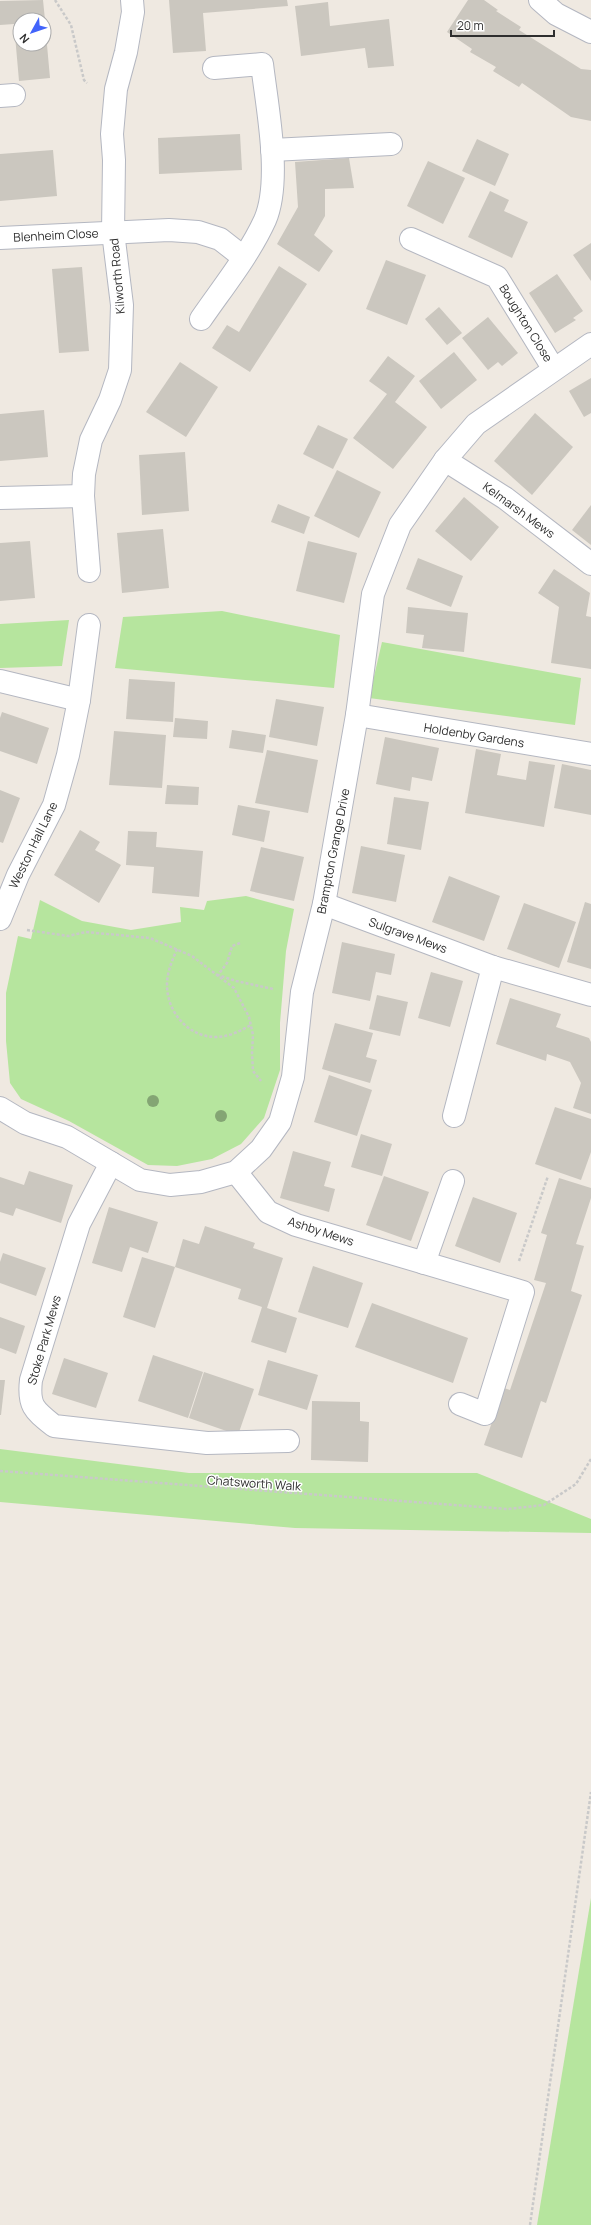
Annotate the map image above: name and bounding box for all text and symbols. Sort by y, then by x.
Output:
north arrow [12,12,52,52]
scale bar [451,12,554,38]
text: 20 m [457,17,484,34]
text: N [16,31,32,47]
street label: Blenheim Close [13,224,99,246]
street label: Kilworth Road [105,237,129,315]
street label: Boughton Close [495,281,557,365]
street label: Kelmarsh Mews [479,478,559,542]
street label: Holdenby Gardens [423,719,525,751]
street label: Brampton Grange Drive [312,787,354,915]
street label: Weston Hall Lane [5,799,61,891]
street label: Sulgrave Mews [366,913,450,957]
street label: Ashby Mews [286,1212,356,1250]
street label: Stoke Park Mews [23,1293,65,1387]
street label: Chatsworth Walk [206,1471,303,1495]

